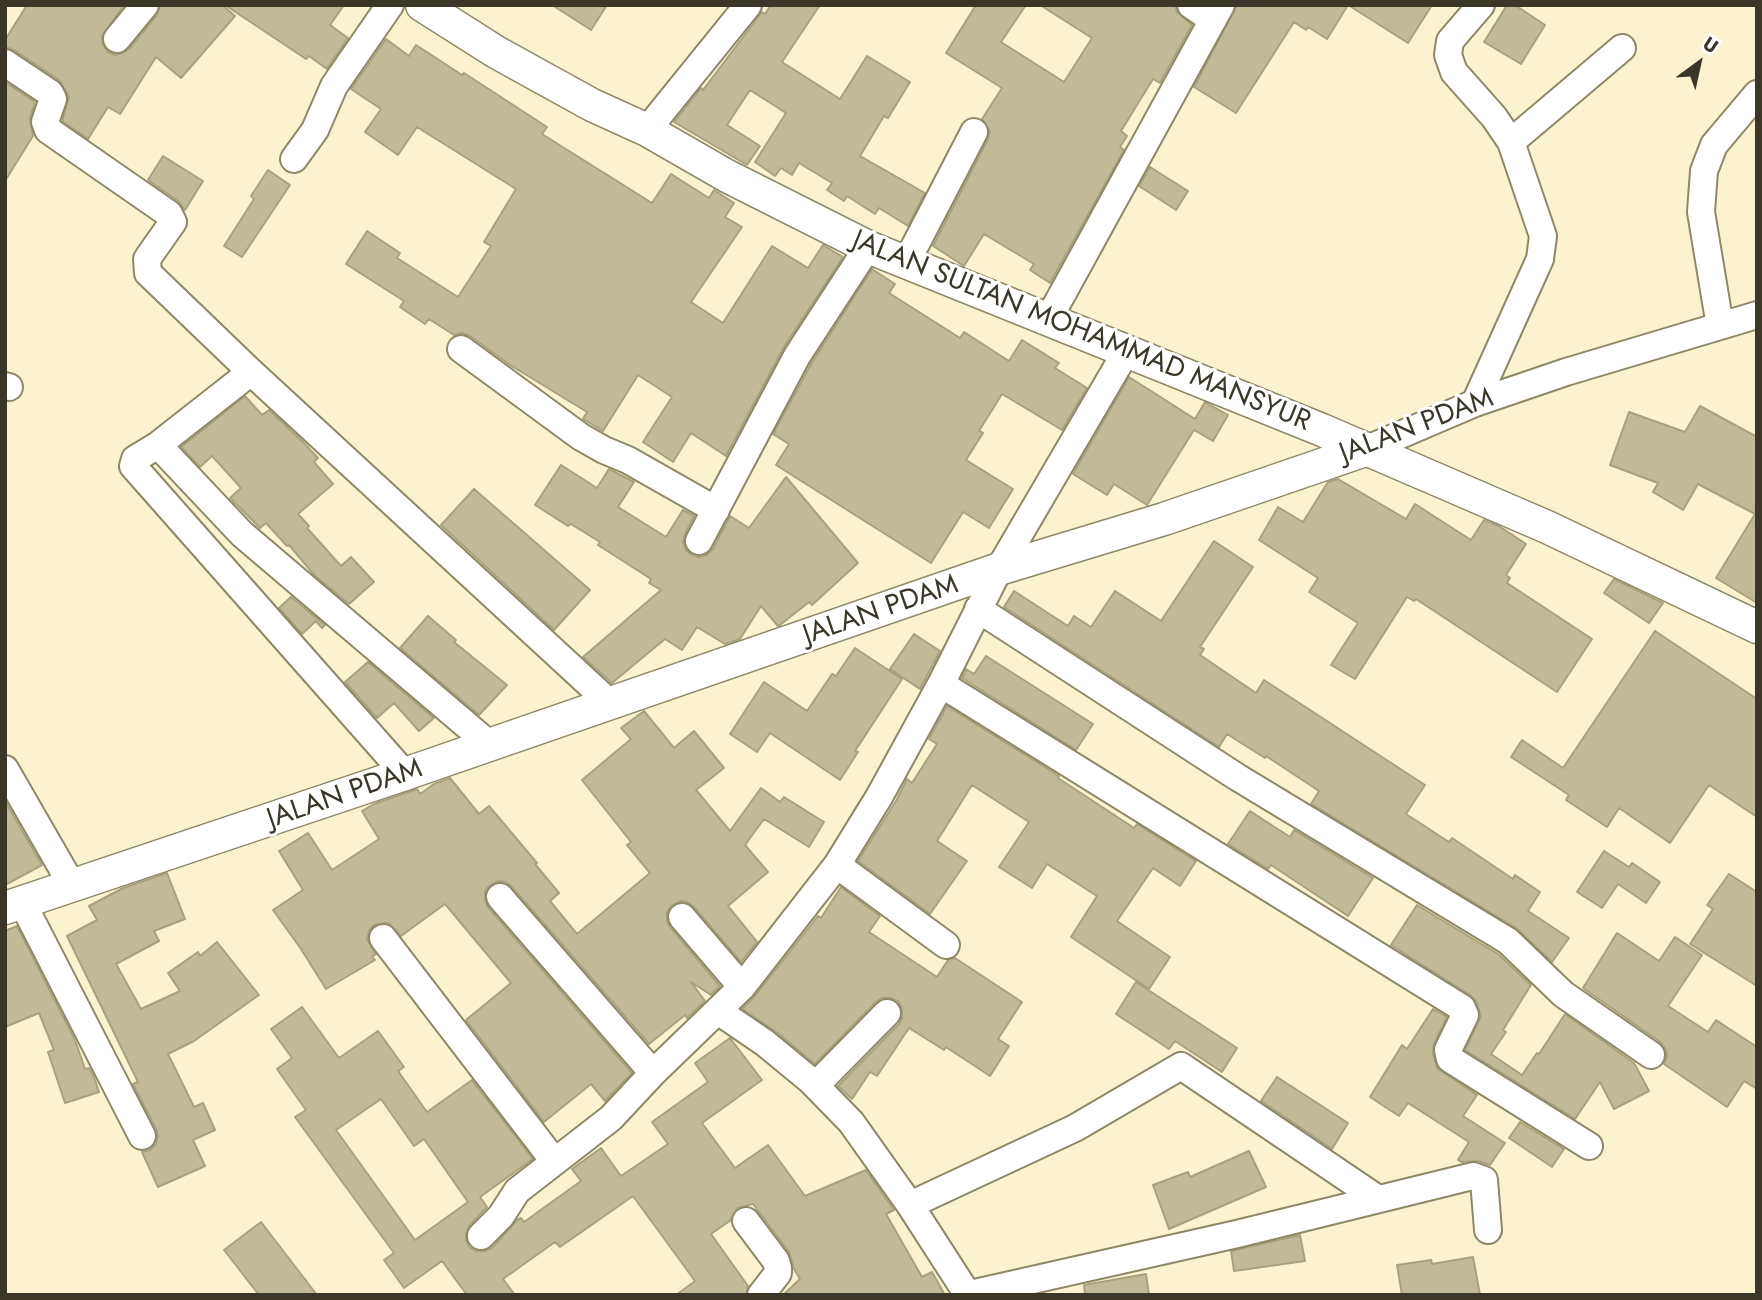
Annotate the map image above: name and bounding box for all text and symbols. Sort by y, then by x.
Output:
north arrow [1664,28,1734,98]
text: U [1698,30,1724,60]
street label: JALAN SULTAN MOHAMMAD MANSYUR [847,224,1315,440]
street label: JALAN PDAM [1335,382,1499,472]
street label: JALAN PDAM [799,569,963,653]
street label: JALAN PDAM [263,753,427,837]

